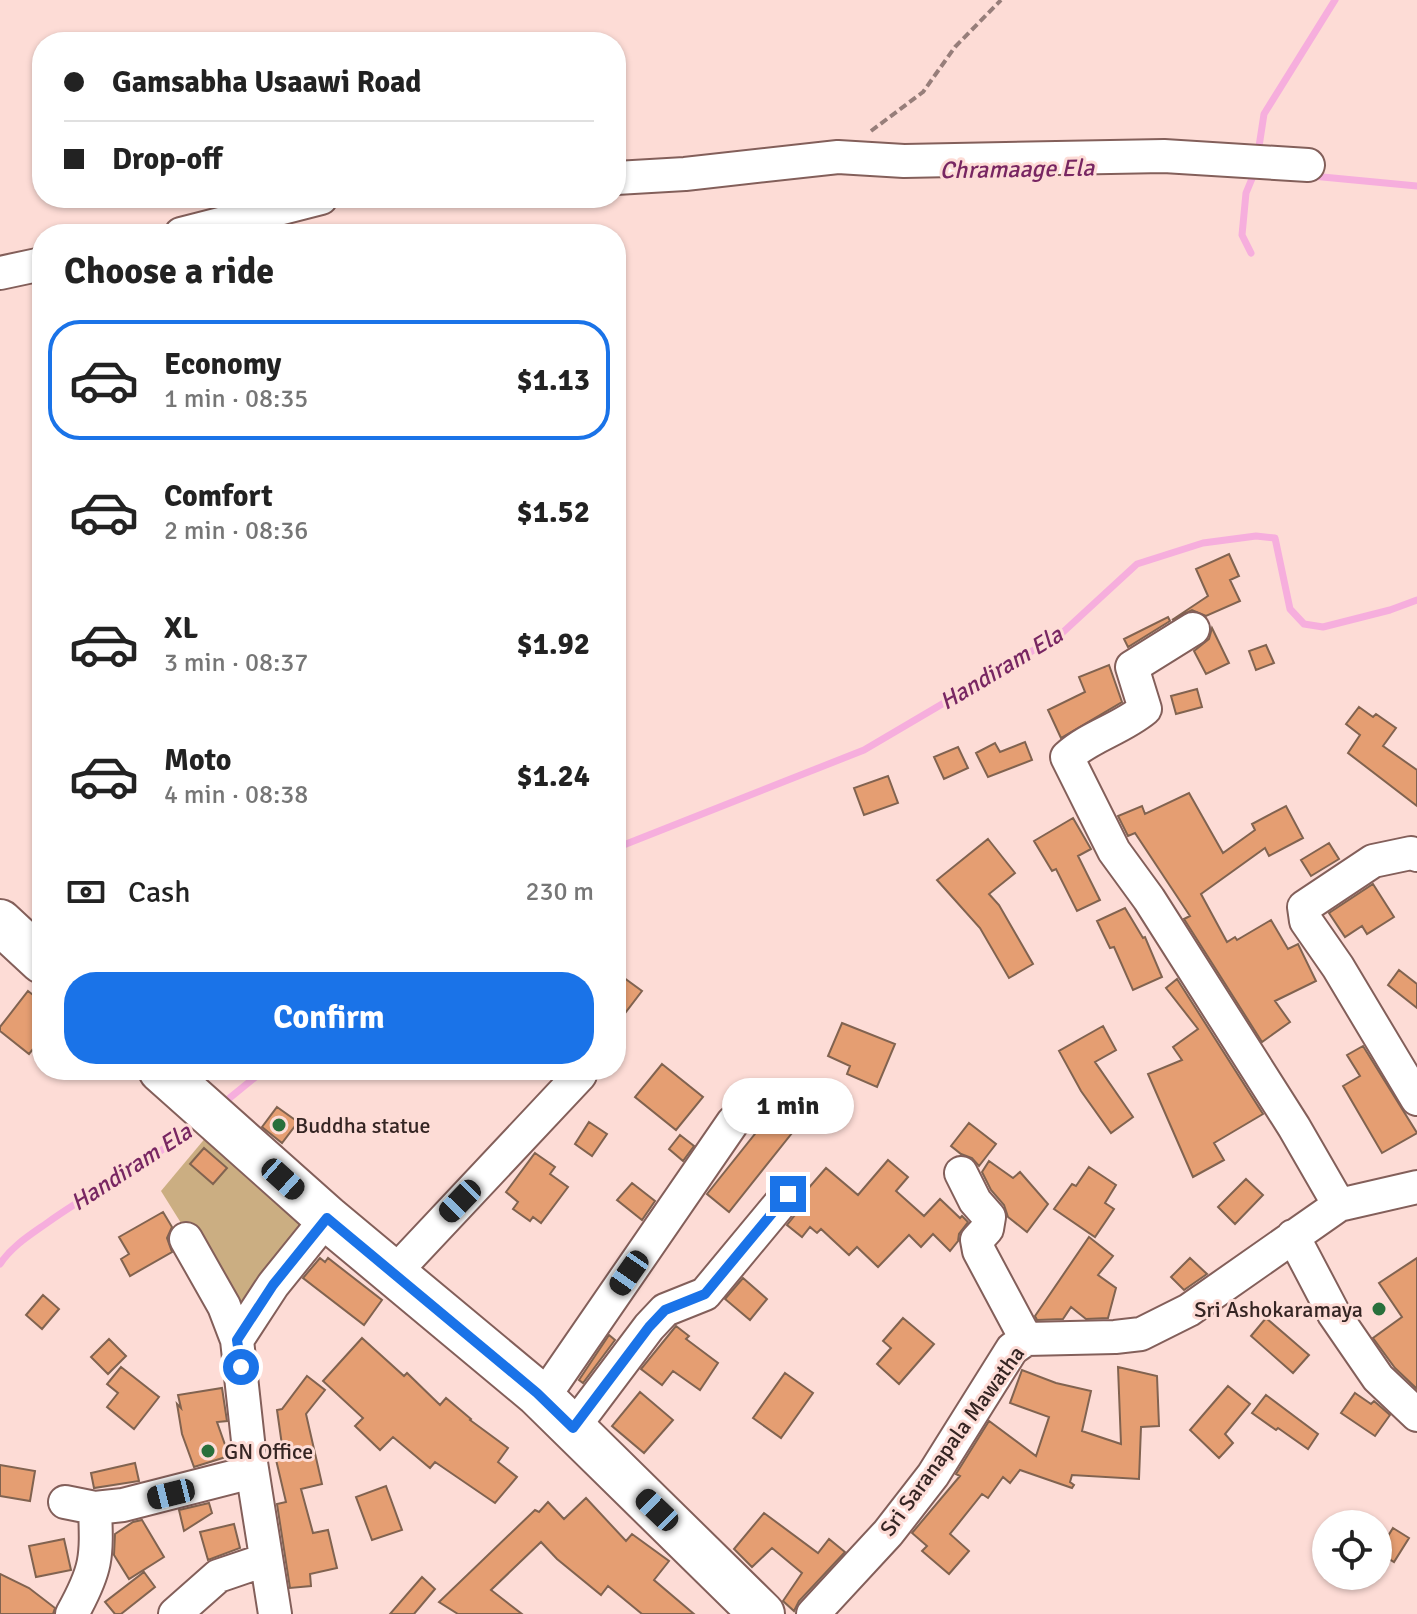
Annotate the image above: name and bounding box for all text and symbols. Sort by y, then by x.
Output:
text: Gamsabha Usaawi Road [112,64,422,101]
text: Drop-off [112,141,222,178]
water label: Chramaage Ela [939,153,1095,185]
text: Choose a ride [64,249,274,294]
icon: car [68,344,140,416]
text: Economy [164,346,281,383]
text: $1.13 [517,362,590,399]
text: 1 min · 08:35 [164,383,308,415]
icon: car [68,476,140,548]
text: Comfort [164,478,273,515]
text: $1.52 [517,494,590,531]
text: 2 min · 08:36 [164,515,308,547]
icon: car [68,608,140,680]
text: XL [164,610,198,647]
water label: Handiram Ela [934,619,1069,717]
text: $1.92 [517,626,590,663]
text: 3 min · 08:37 [164,647,308,679]
icon: car [68,740,140,812]
text: Moto [164,742,231,779]
text: $1.24 [517,758,590,795]
text: 4 min · 08:38 [164,779,308,811]
icon: cash [64,870,108,914]
text: Cash [128,874,191,911]
text: 230 m [525,876,594,908]
button: Confirm [64,972,594,1064]
callout: 1 min [722,1078,854,1134]
text: 1 min [757,1090,819,1122]
place label: Buddha statue [295,1112,431,1139]
water label: Handiram Ela [65,1116,198,1217]
marker: Buddha statue [270,1116,288,1134]
car [257,1154,309,1204]
car [435,1175,485,1227]
route end [770,1176,806,1212]
car [605,1246,653,1300]
place label: Sri Ashokaramaya [1194,1296,1363,1323]
marker: Sri Ashokaramaya [1370,1300,1388,1318]
street label: Sri Saranapala Mawatha [874,1341,1030,1541]
route start [223,1349,259,1385]
place label: GN Office [224,1438,313,1465]
marker: GN Office [199,1442,217,1460]
car [145,1477,197,1511]
car [631,1485,683,1535]
map controls [1312,1510,1392,1590]
button: locate [1312,1510,1392,1590]

